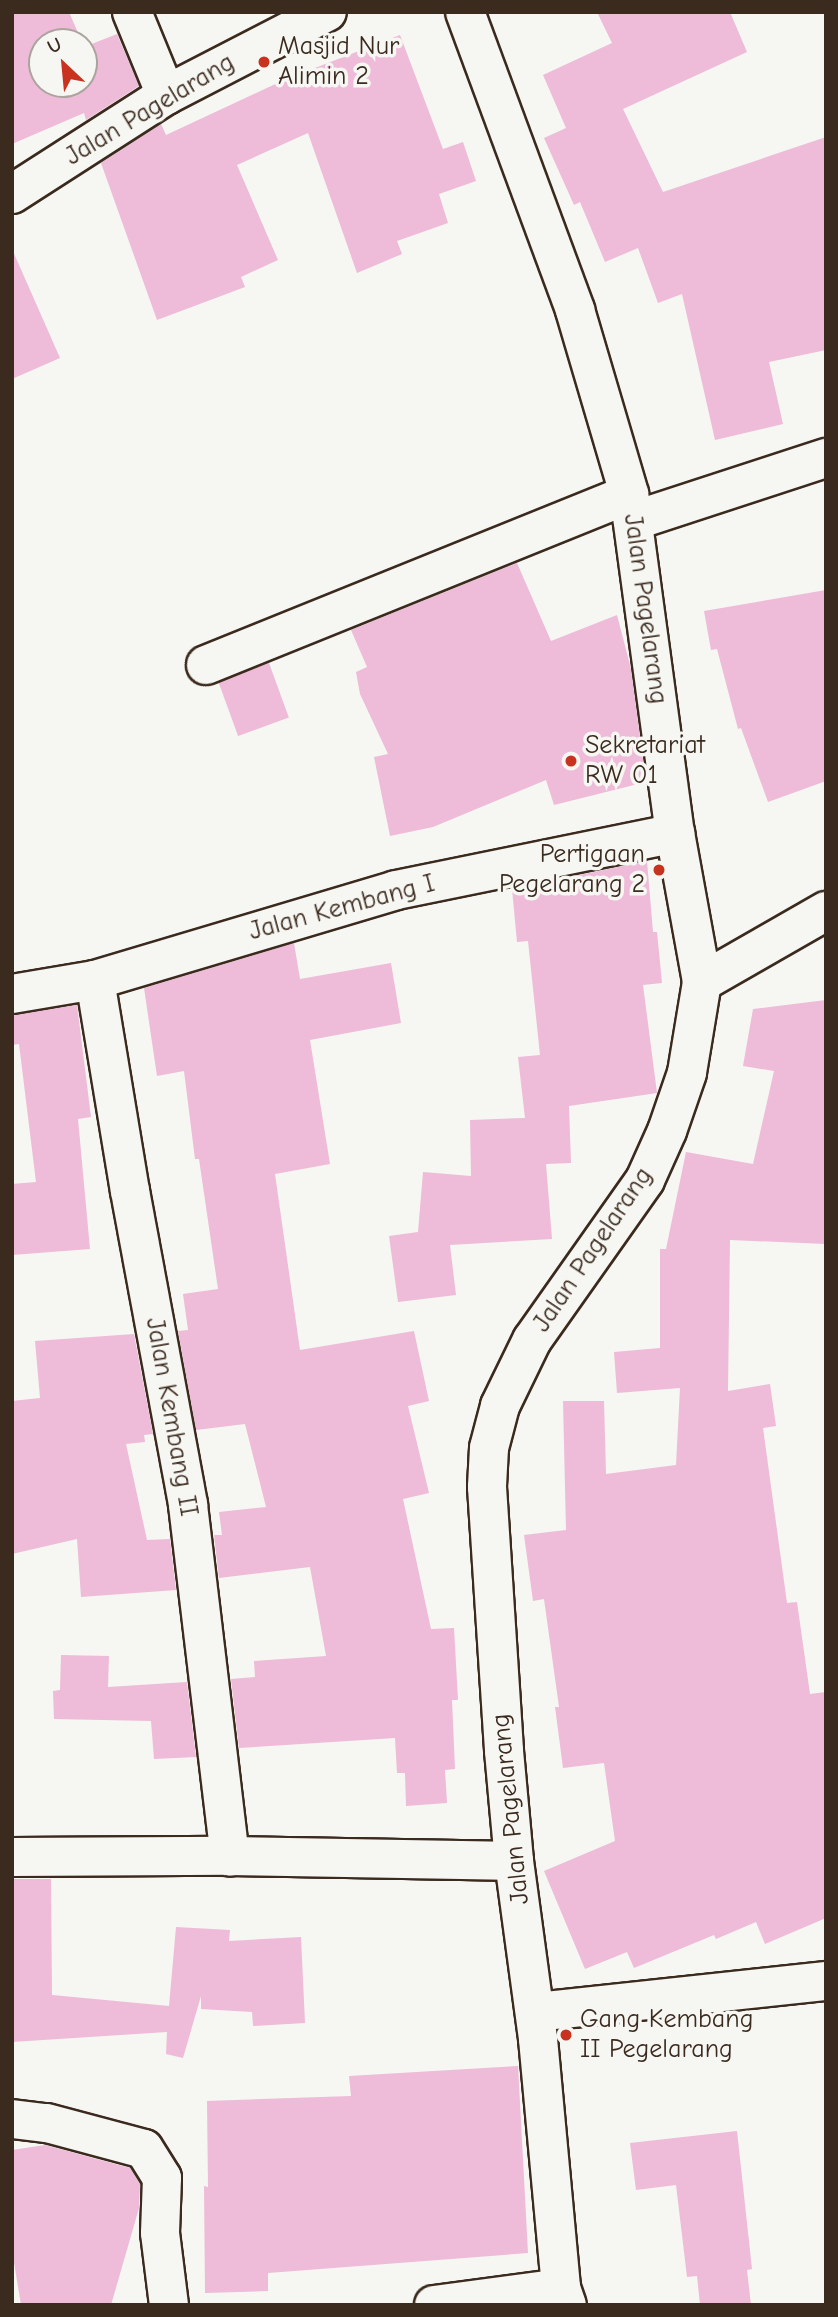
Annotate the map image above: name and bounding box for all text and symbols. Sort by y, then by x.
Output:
north arrow [28,28,98,98]
place label: Masjid Nur Alimin 2 [278,31,399,92]
text: U [44,33,65,59]
street label: Jalan Pagelarang [60,47,240,173]
marker: Masjid Nur Alimin 2 [256,54,272,70]
street label: Jalan Pagelarang [616,512,674,706]
place label: Sekretariat RW 01 [585,730,705,792]
marker: Sekretariat RW 01 [563,753,579,769]
place label: Pertigaan Pegelarang 2 [499,839,645,900]
marker: Pertigaan Pegelarang 2 [651,862,667,878]
street label: Jalan Kembang I [246,868,438,948]
street label: Jalan Pagelarang [526,1162,660,1338]
street label: Jalan Kembang II [138,1315,204,1519]
street label: Jalan Pagelarang [485,1712,537,1906]
place label: Gang Kembang II Pegelarang [580,2004,753,2066]
marker: Gang Kembang II Pegelarang [558,2027,574,2043]

